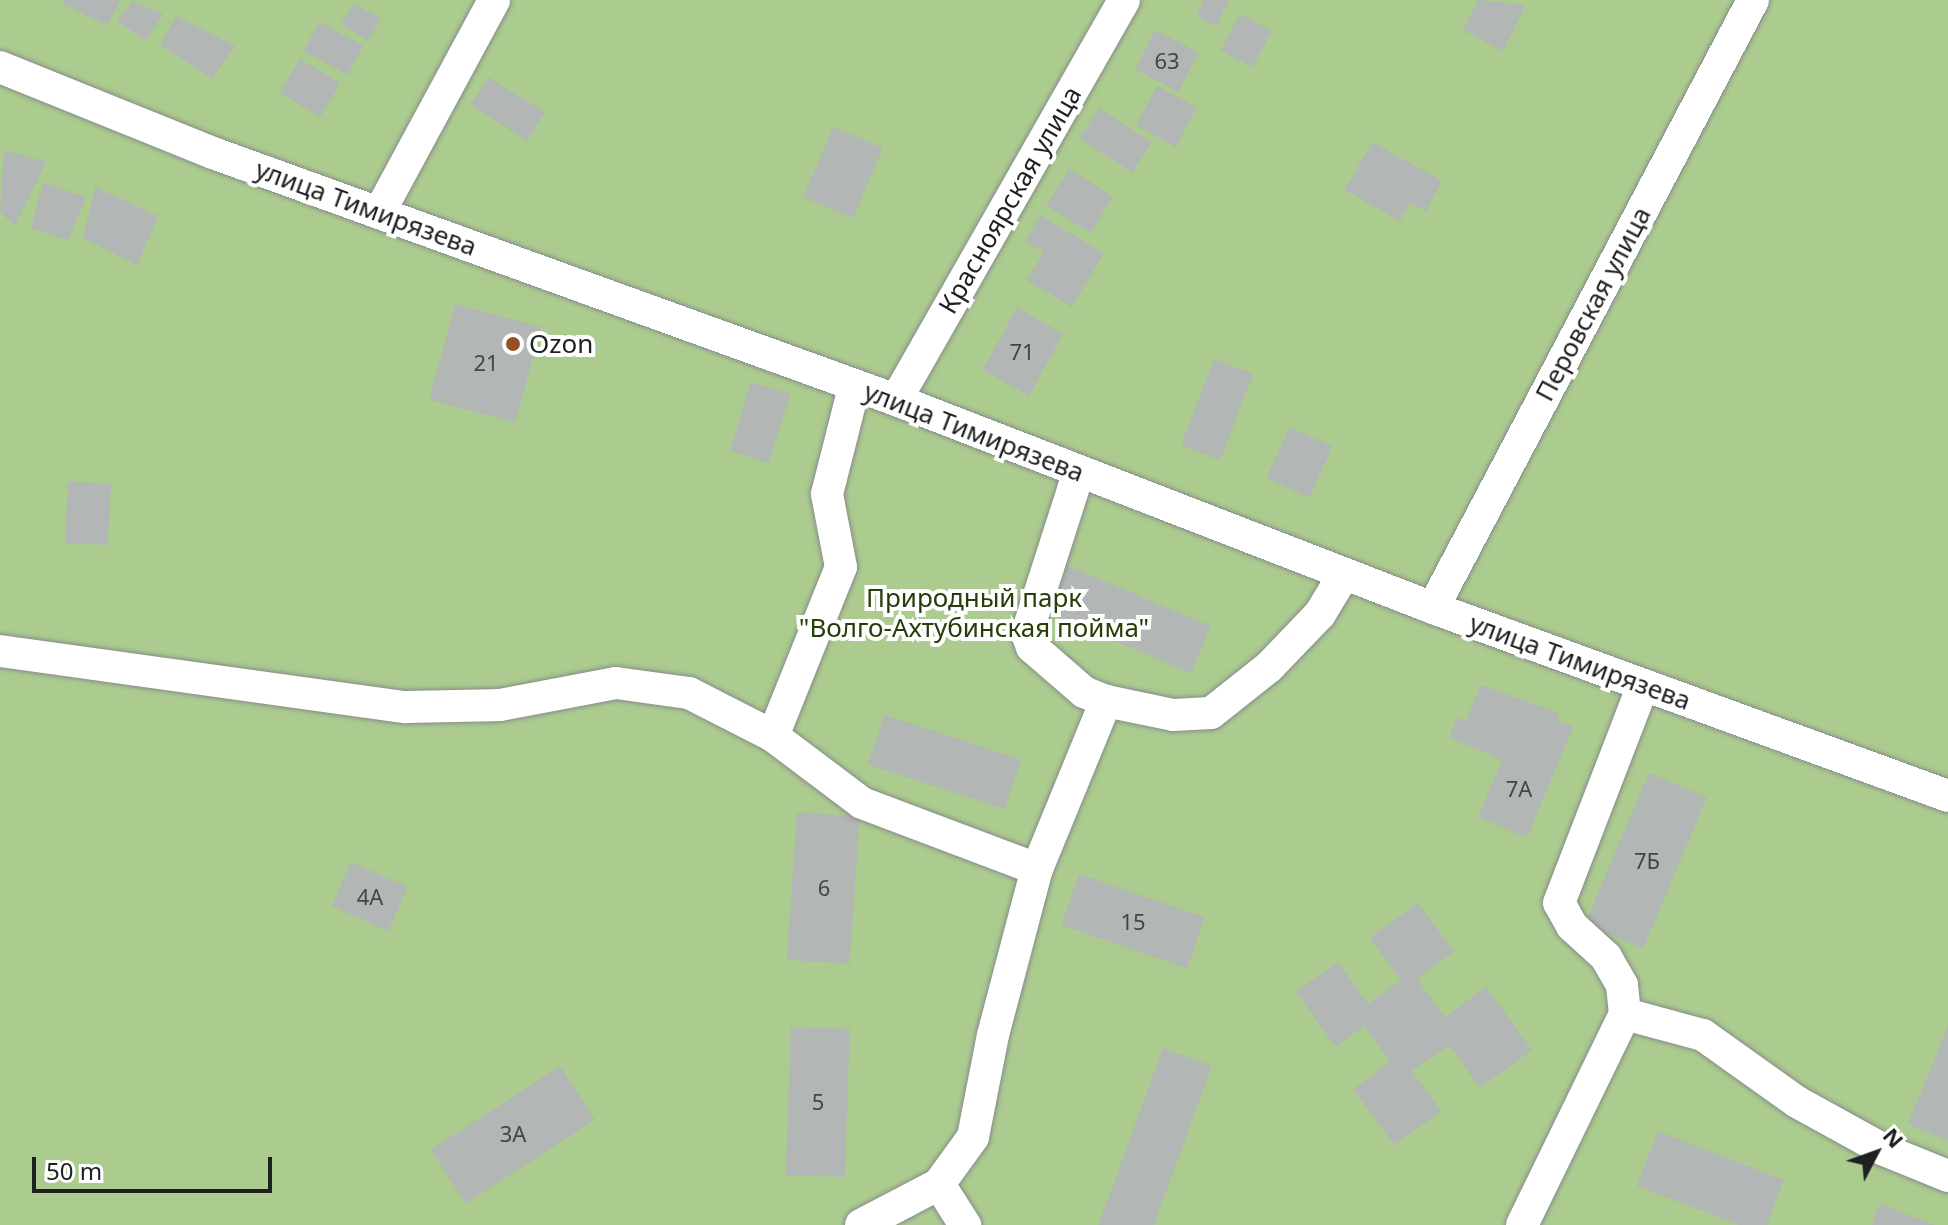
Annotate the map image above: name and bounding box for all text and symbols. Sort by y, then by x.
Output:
house number: 63 [1154,48,1180,74]
street label: Красноярская улица [932,81,1088,319]
street label: улица Тимирязева [251,153,481,263]
street label: Перовская улица [1529,202,1657,406]
place label: Ozon [529,328,593,360]
marker: Ozon [504,335,522,353]
house number: 71 [1009,339,1035,365]
house number: 21 [473,350,499,376]
street label: улица Тимирязева [860,376,1088,488]
park label: Природный парк "Волго-Ахтубинская пойма" [799,582,1149,644]
street label: улица Тимирязева [1465,607,1695,717]
house number: 7А [1506,776,1532,802]
house number: 7Б [1634,848,1660,874]
house number: 6 [818,875,830,901]
house number: 4А [357,884,383,910]
house number: 15 [1120,909,1146,935]
house number: 5 [812,1089,824,1115]
north arrow [1836,1113,1916,1193]
house number: 3А [500,1121,526,1147]
text: N [1877,1121,1911,1154]
scale bar [36,1141,276,1191]
text: 50 m [46,1154,102,1187]

